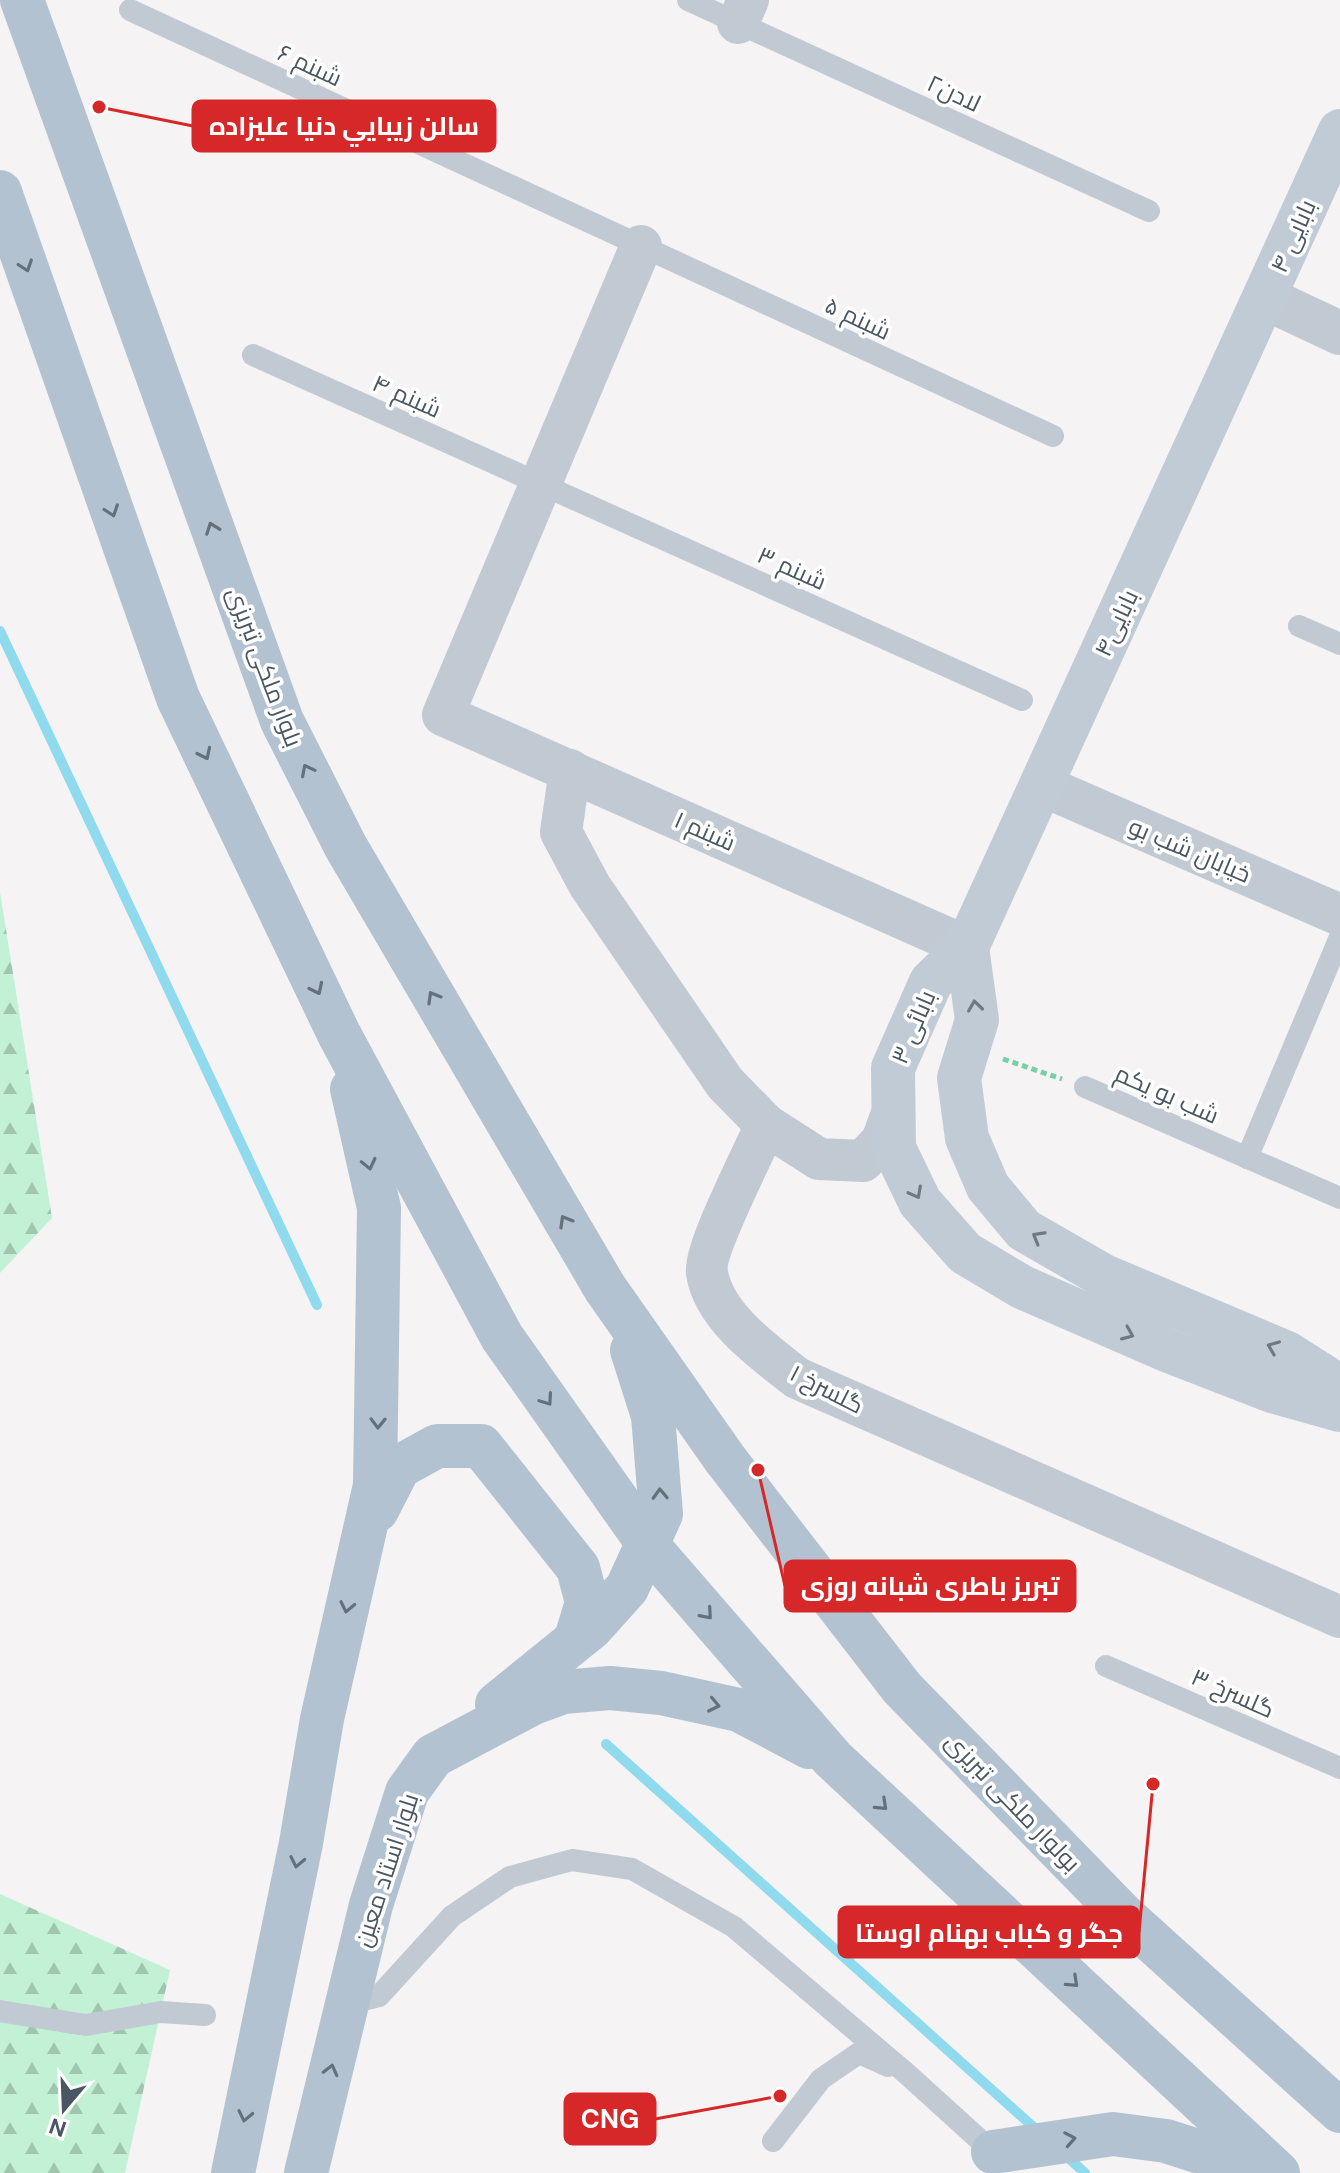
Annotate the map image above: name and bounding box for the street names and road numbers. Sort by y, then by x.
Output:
street label: شبنم ۶ [272,37,347,94]
street label: لادن۲ [922,67,986,119]
street label: بابایی ۴ [1263,195,1323,277]
street label: شبنم ۵ [820,289,896,348]
street label: شبنم ۴ [367,367,446,426]
street label: شبنم ۳ [752,539,831,598]
street label: بلوار ملکى تبریزى [220,583,310,751]
street label: بابایی۴ [1087,584,1145,662]
street label: شبنم ۱ [669,804,740,859]
street label: خیابان شب بو [1124,810,1256,890]
street label: بابائی ۳ [884,985,942,1069]
street label: شب بو یکم [1110,1057,1224,1132]
street label: گلسرخ ۱ [784,1357,869,1422]
street label: گلسرخ ۳ [1186,1661,1279,1726]
street label: بولوار ملکی تبریزی [939,1726,1087,1878]
street label: بلوار استاد معین [347,1789,425,1951]

